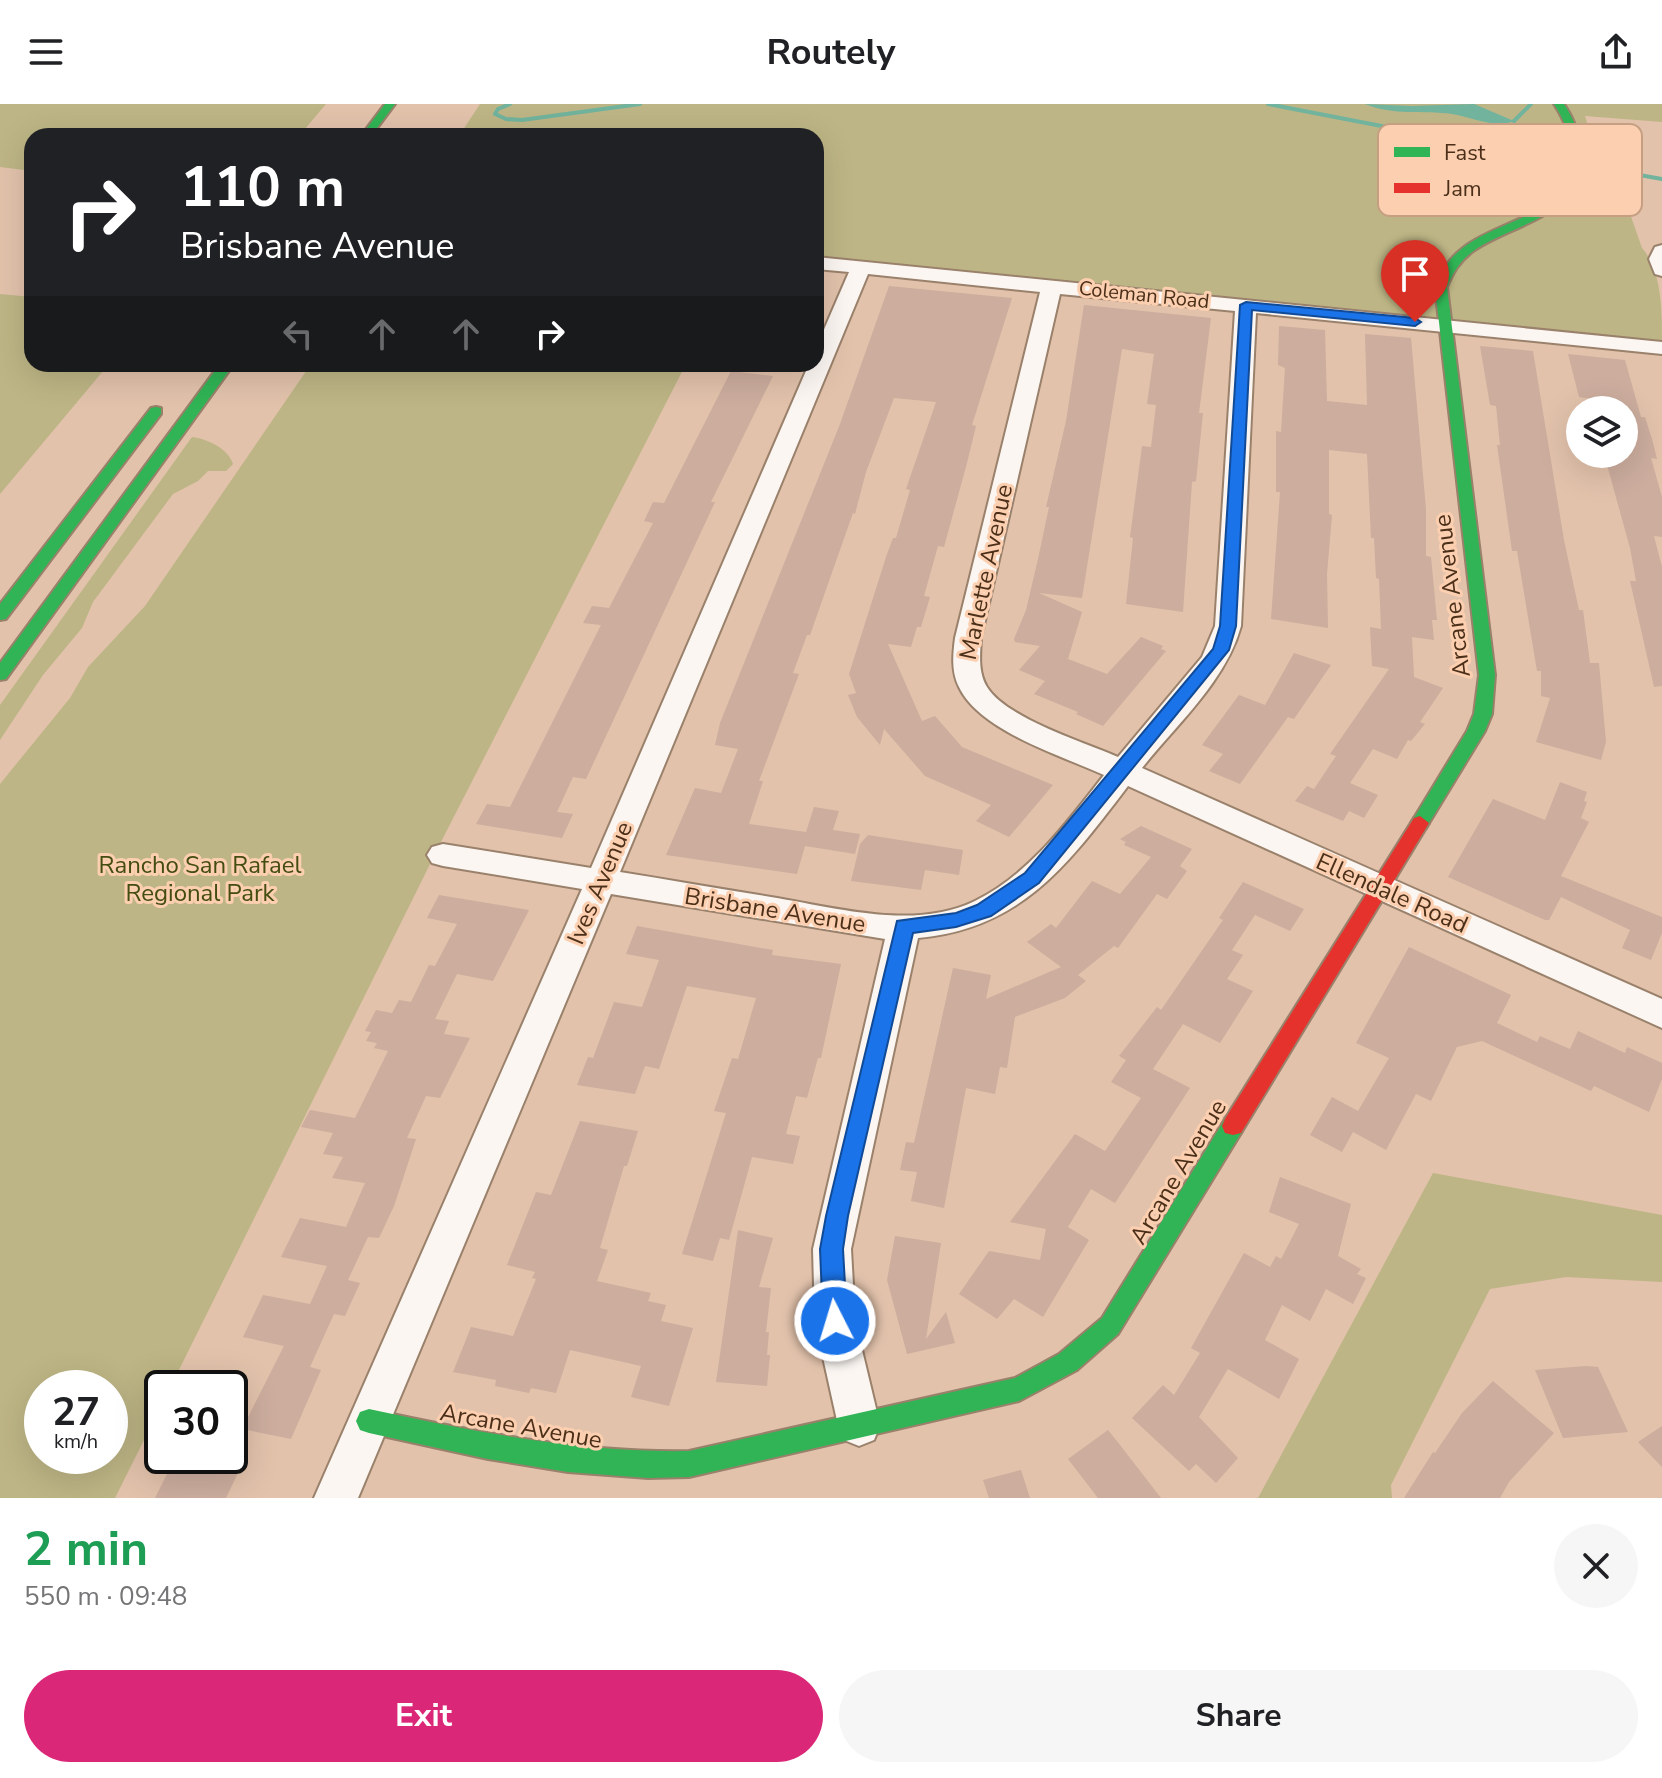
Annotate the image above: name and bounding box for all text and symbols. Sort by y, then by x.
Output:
text: Routely [767,28,895,77]
icon: menu [24,30,68,74]
icon: share [1594,30,1638,74]
legend [1378,124,1642,216]
text: Fast [1444,138,1486,168]
text: 110 m [180,149,345,226]
icon: right [48,160,152,264]
text: Jam [1443,174,1482,204]
text: Brisbane Avenue [180,222,454,271]
pin [1381,240,1449,322]
icon: arrive [1393,252,1437,296]
street label: Coleman Road [1077,275,1211,315]
icon: left [276,312,320,356]
icon: ahead [360,312,404,356]
icon: ahead [444,312,488,356]
icon: right [528,312,572,356]
map controls [1566,396,1638,468]
button: layers [1566,396,1638,468]
street label: Marlette Avenue [952,481,1020,663]
street label: Arcane Avenue [1426,513,1478,679]
street label: Ives Avenue [560,817,640,949]
street label: Ellendale Road [1311,845,1473,941]
park label: Rancho San Rafael Regional Park [98,849,302,909]
street label: Brisbane Avenue [682,880,868,940]
street label: Arcane Avenue [1122,1094,1234,1250]
position arrow [793,1279,877,1363]
speed limit sign: 30 [144,1370,248,1474]
text: 27 [52,1385,100,1439]
street label: Arcane Avenue [438,1396,604,1456]
text: km/h [54,1428,98,1455]
text: 2 min [24,1516,148,1582]
button: close [1554,1524,1638,1608]
text: 550 m · 09:48 [24,1579,187,1614]
button: Exit [24,1670,823,1762]
button: Share [839,1670,1638,1762]

